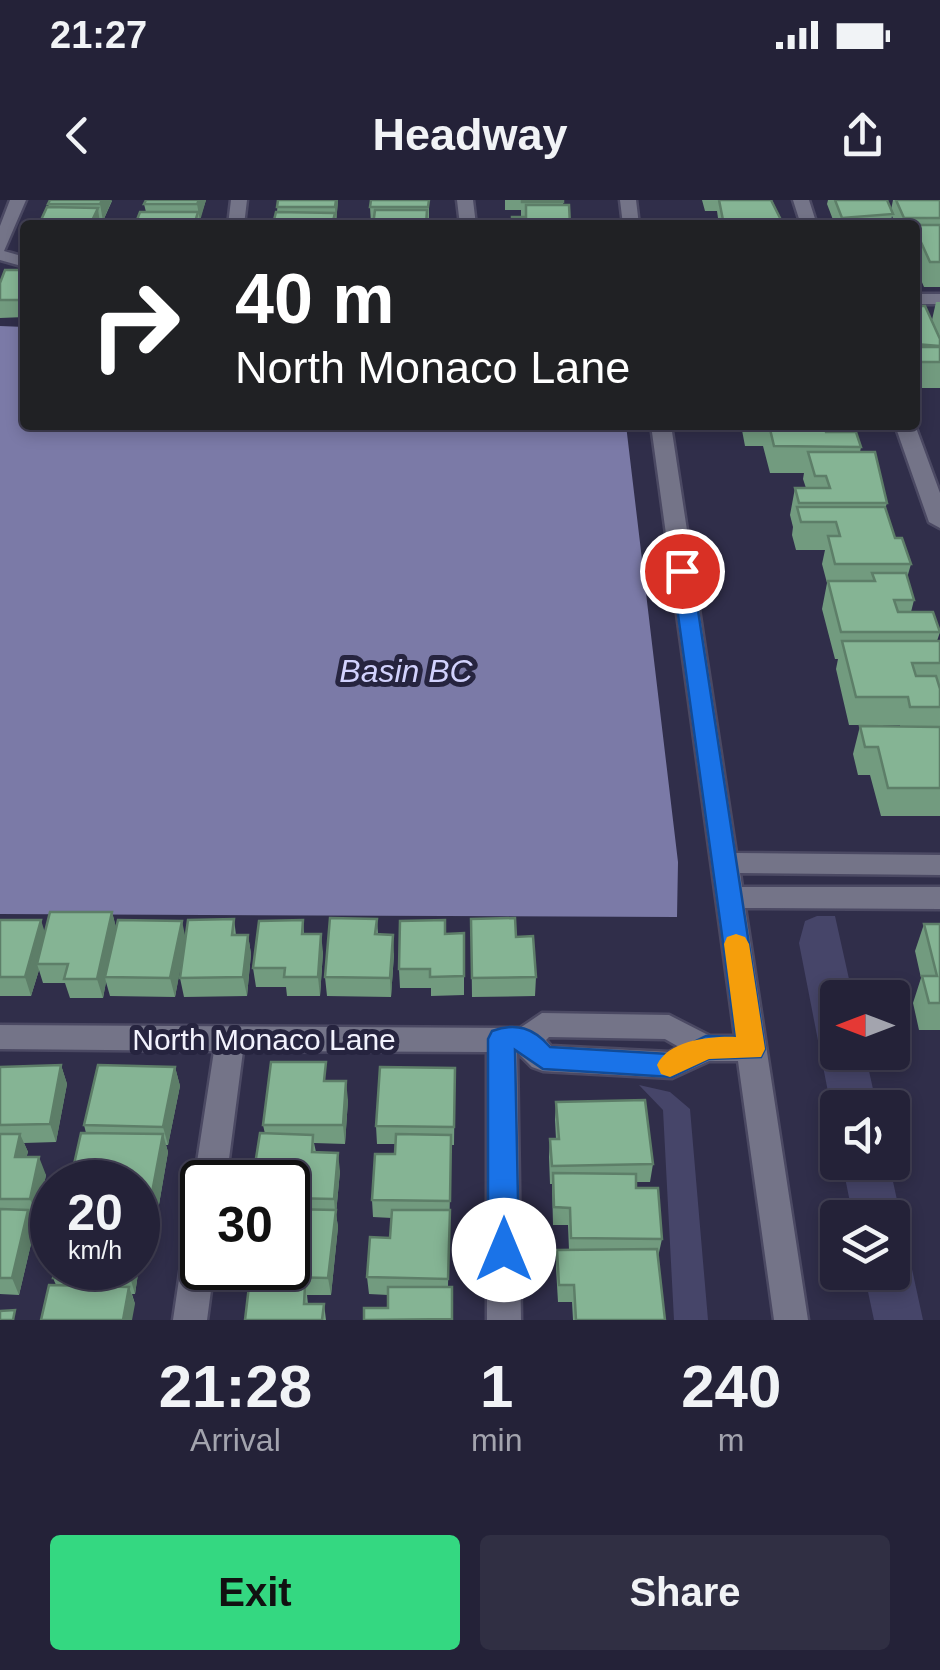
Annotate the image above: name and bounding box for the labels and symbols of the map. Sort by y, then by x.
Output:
pin [640,529,725,614]
water label: Basin BC [339,653,474,689]
north arrow [820,980,910,1070]
street label: North Monaco Lane [132,1023,396,1056]
speed limit sign: 30 [180,1160,310,1290]
position arrow [452,1198,556,1302]

